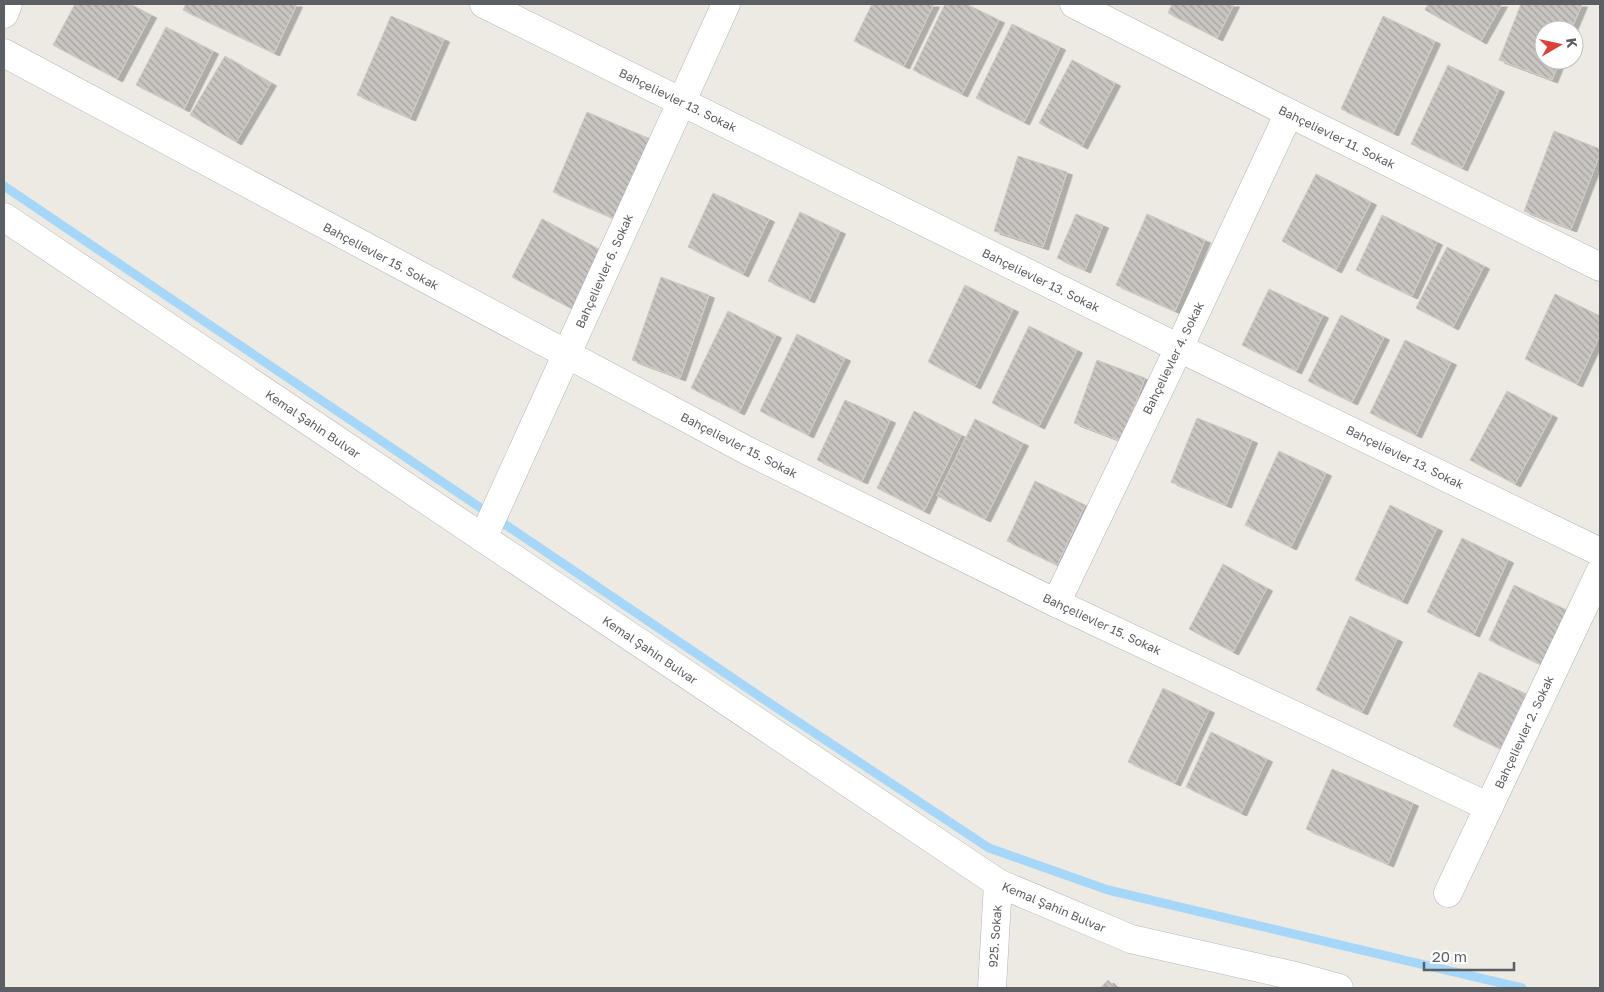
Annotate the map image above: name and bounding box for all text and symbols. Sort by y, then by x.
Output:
north arrow [1534,20,1584,70]
text: K [1563,37,1582,49]
street label: Bahçelievler 13. Sokak [617,65,739,135]
street label: Bahçelievler 11. Sokak [1276,102,1398,172]
street label: Bahçelievler 6. Sokak [572,211,636,330]
street label: Bahçelievler 15. Sokak [321,219,442,293]
street label: Bahçelievler 13. Sokak [980,245,1102,315]
street label: Bahçelievler 4. Sokak [1139,299,1207,417]
street label: Kemal Şahin Bulvar [263,387,364,462]
street label: Bahçelievler 15. Sokak [678,409,800,481]
street label: Bahçelievler 13. Sokak [1344,422,1466,492]
street label: Bahçelievler 15. Sokak [1040,590,1164,658]
street label: Kemal Şahin Bulvar [600,613,701,688]
street label: Bahçelievler 2. Sokak [1491,673,1557,791]
street label: Kemal Şahin Bulvar [1000,878,1108,936]
street label: 925. Sokak [985,904,1005,968]
scale bar [1424,940,1514,972]
text: 20 m [1432,947,1467,965]

